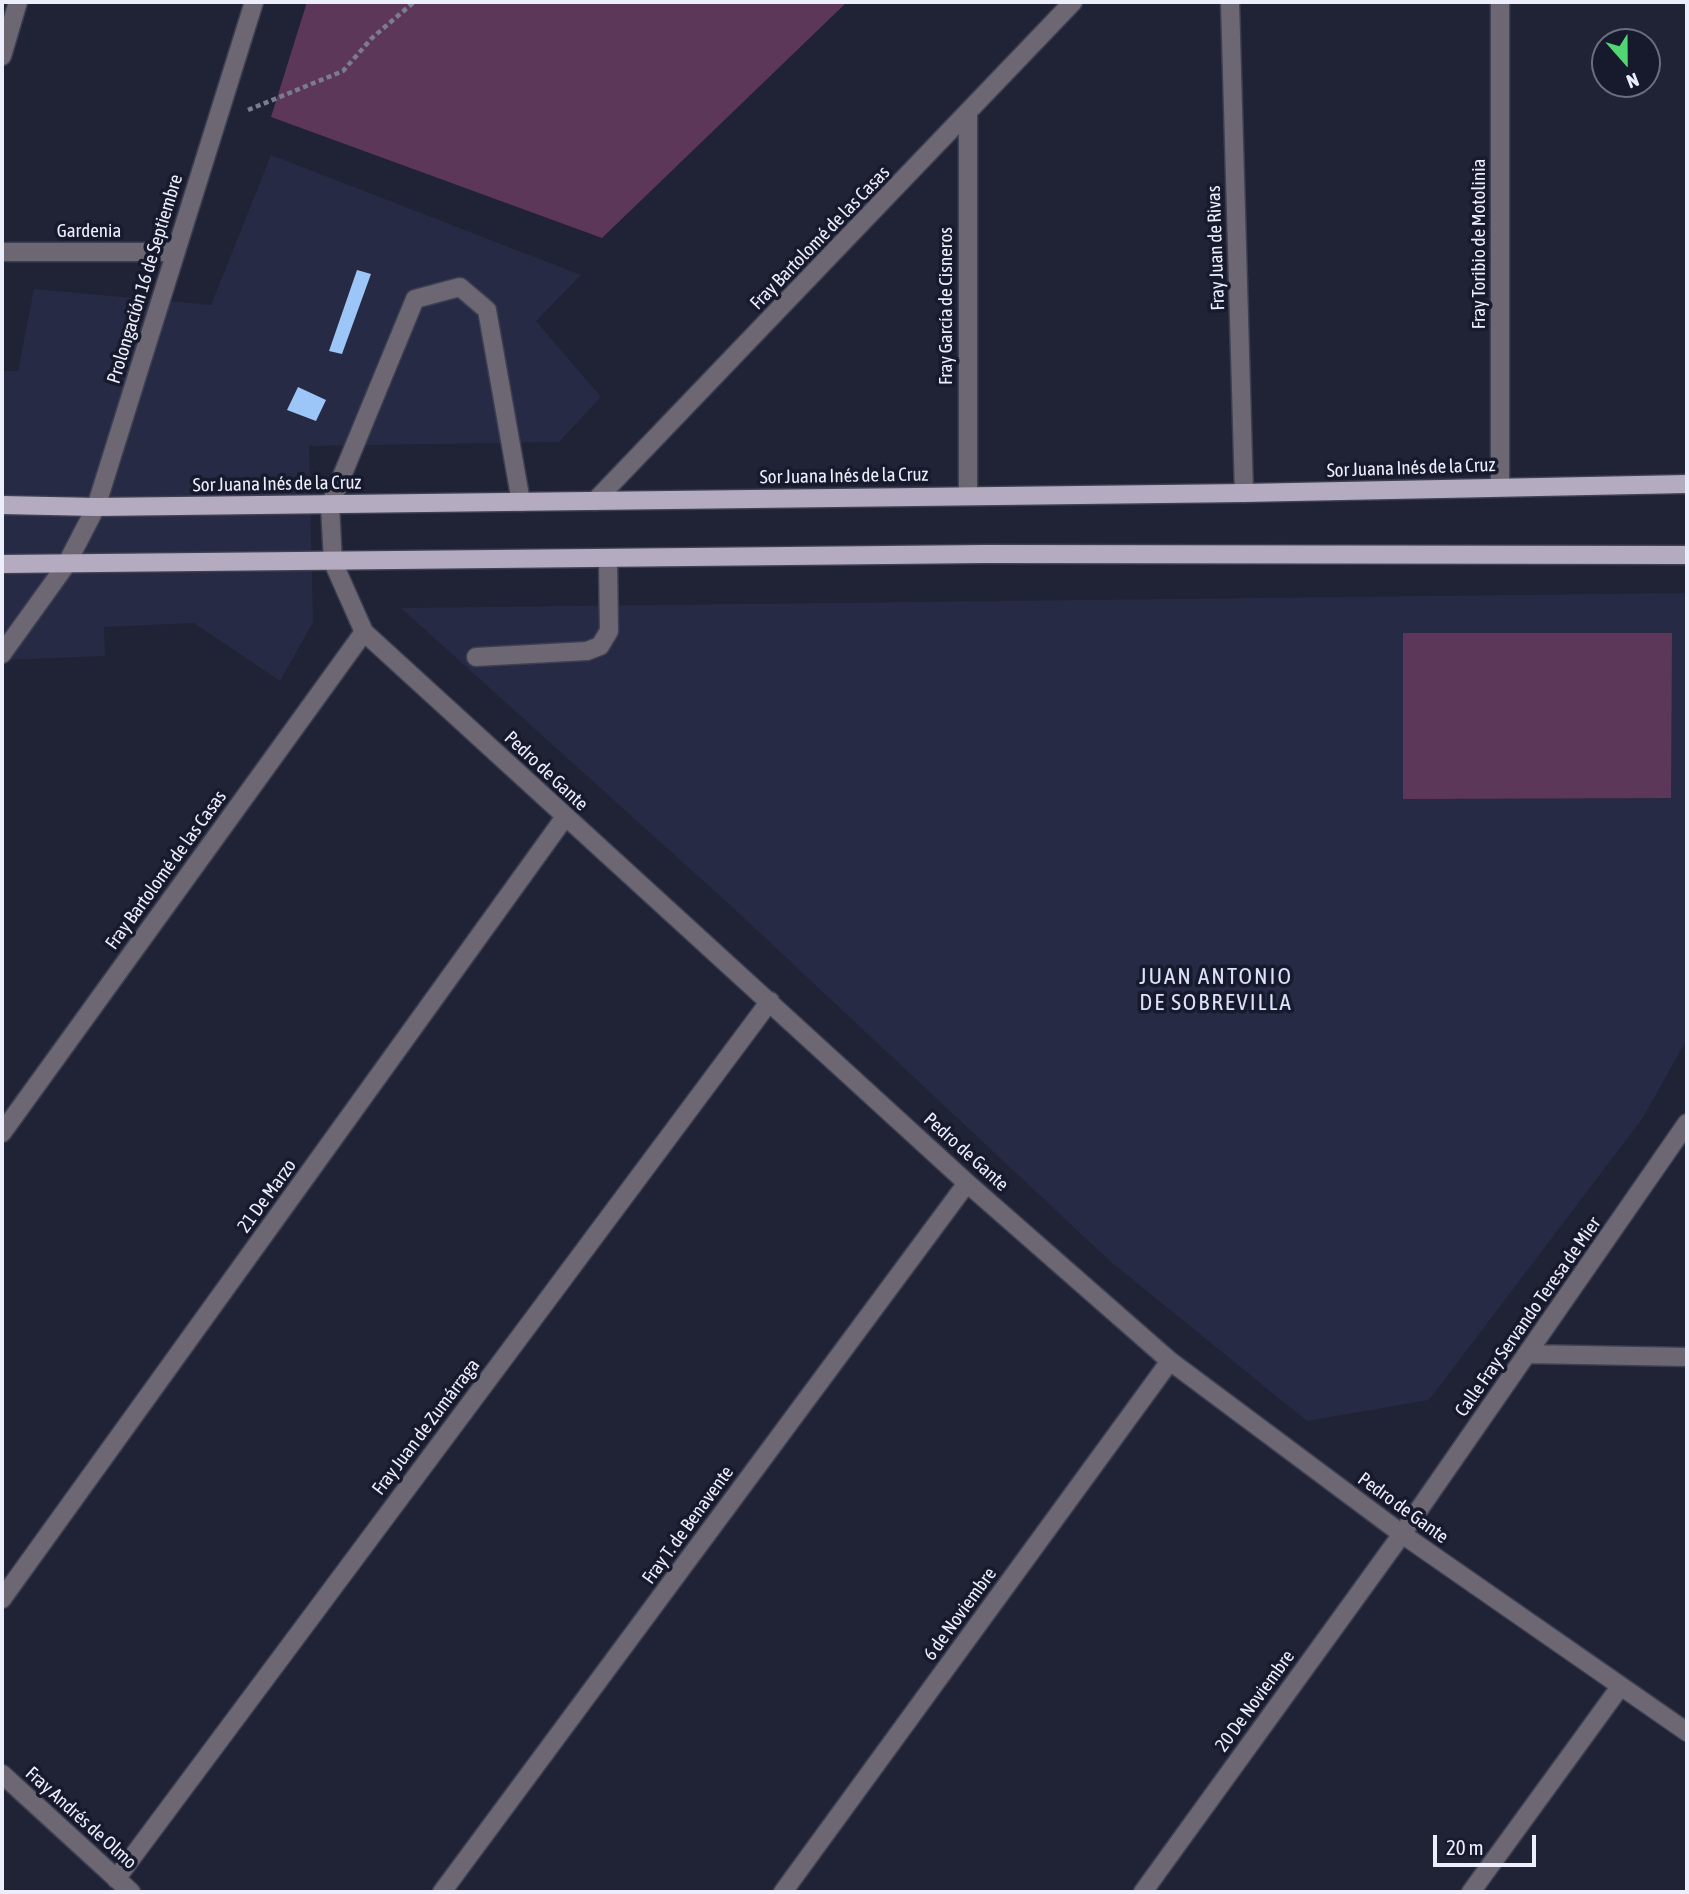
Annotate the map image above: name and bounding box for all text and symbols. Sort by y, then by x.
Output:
north arrow [1591,28,1661,98]
text: N [1624,68,1642,93]
street label: Fray Toribio de Motolinia [1468,159,1490,329]
street label: Fray Bartolomé de las Casas [745,161,895,315]
street label: Prolongación 16 de Septiembre [102,172,188,386]
street label: Fray Juan de Rivas [1202,185,1230,311]
street label: Gardenia [57,220,121,242]
street label: Fray García de Cisneros [935,227,957,385]
street label: Sor Juana Inés de la Cruz [1326,454,1496,482]
street label: Sor Juana Inés de la Cruz [759,463,929,489]
street label: Sor Juana Inés de la Cruz [192,471,362,497]
street label: Pedro de Gante [499,726,593,816]
street label: Fray Bartolomé de las Casas [101,786,231,954]
district label: JUAN ANTONIO DE SOBREVILLA [1141,963,1291,1017]
street label: Pedro de Gante [919,1108,1013,1196]
street label: 21 De Marzo [233,1155,301,1237]
street label: Calle Fray Servando Teresa de Mier [1450,1213,1606,1421]
street label: Fray Juan de Zumárraga [367,1354,485,1500]
street label: Fray T. de Benavente [638,1461,738,1589]
street label: Pedro de Gante [1353,1468,1453,1548]
street label: 6 de Noviembre [919,1563,1001,1665]
street label: 20 De Noviembre [1211,1646,1299,1756]
street label: Fray Andrés de Olmo [21,1762,141,1874]
scale bar [1437,1820,1540,1864]
text: 20 m [1446,1835,1484,1859]

